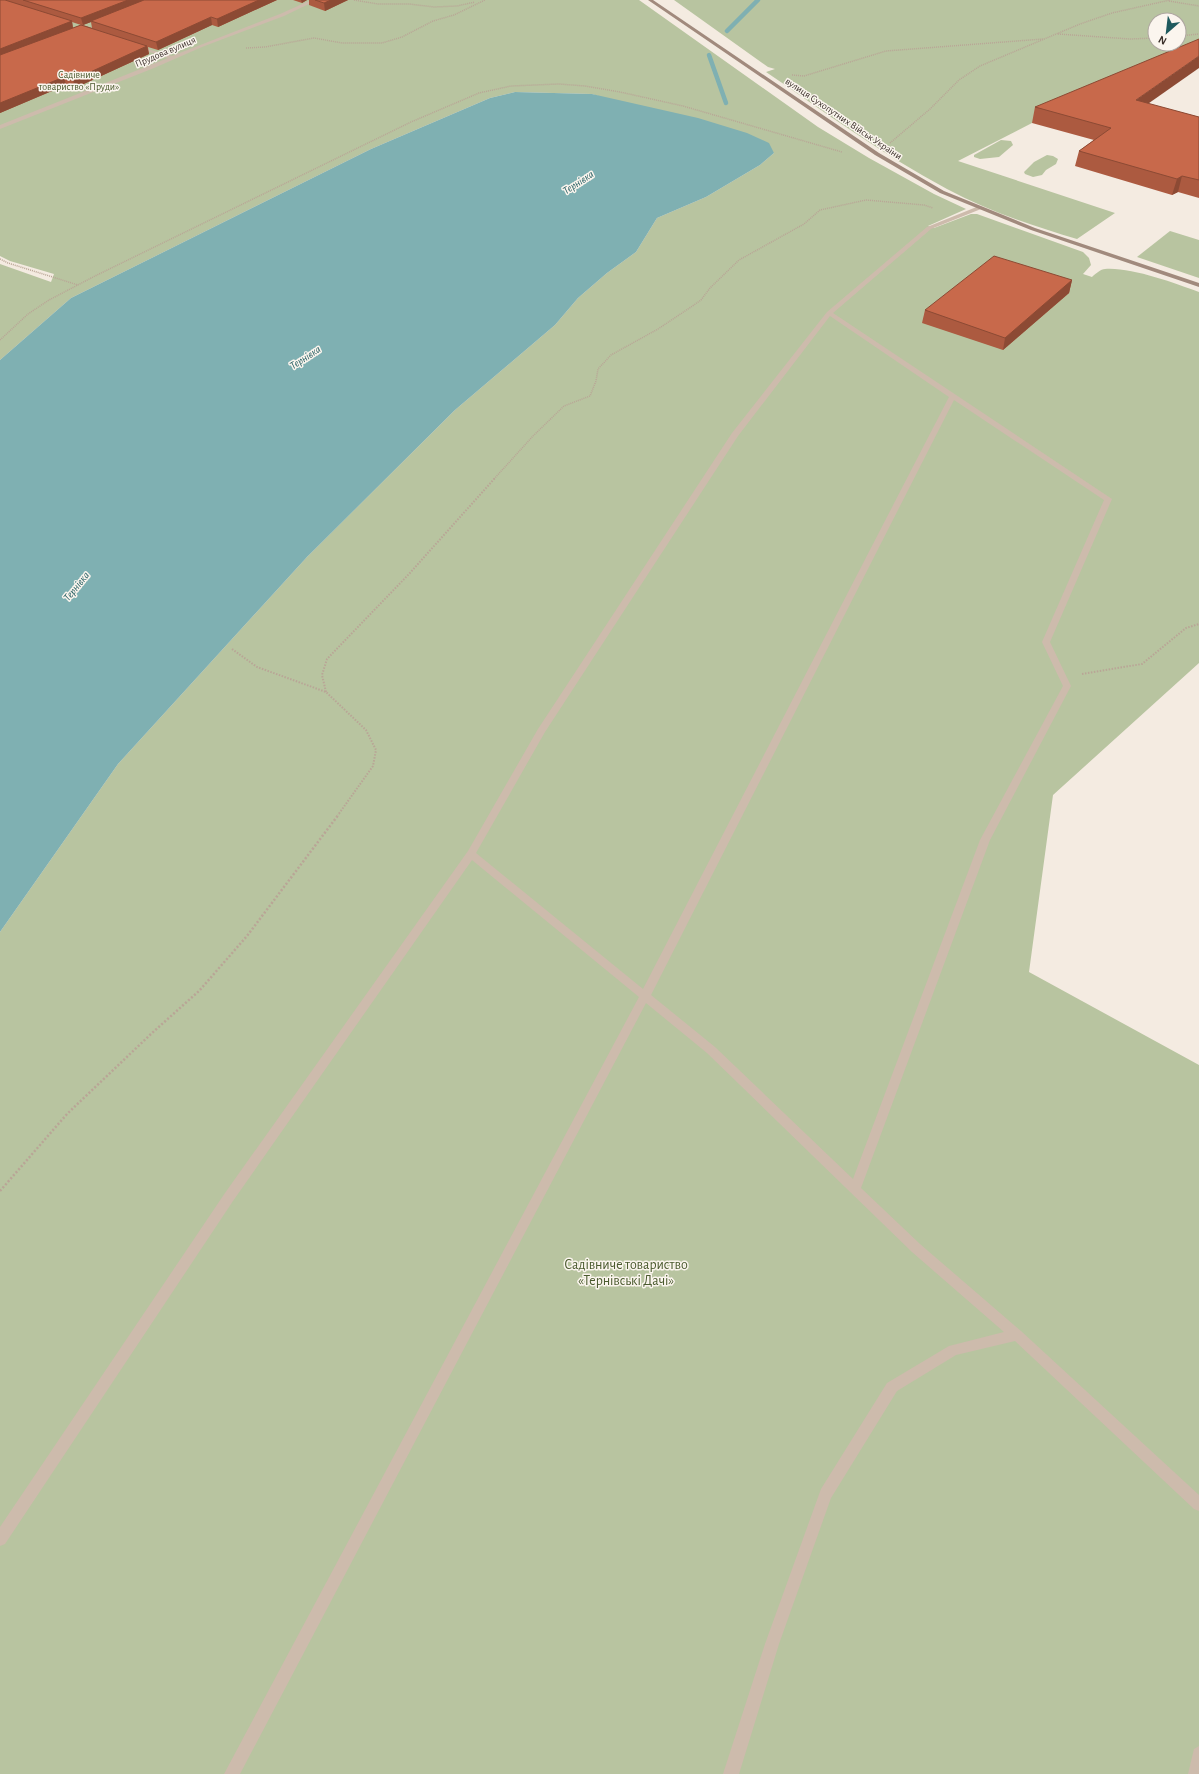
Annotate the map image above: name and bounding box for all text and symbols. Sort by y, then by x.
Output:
north arrow [1147,12,1187,52]
text: N [1157,34,1169,47]
street label: Прудова вулиця [134,35,197,69]
park label: Садівниче товариство «Пруди» [38,70,119,92]
street label: вулиця Сухопутних Військ України [783,76,904,162]
water label: Тернівка [561,168,596,197]
water label: Тернівка [288,343,323,372]
water label: Тернівка [61,569,92,604]
park label: Садівниче товариство «Тернівські Дачі» [564,1258,688,1288]

